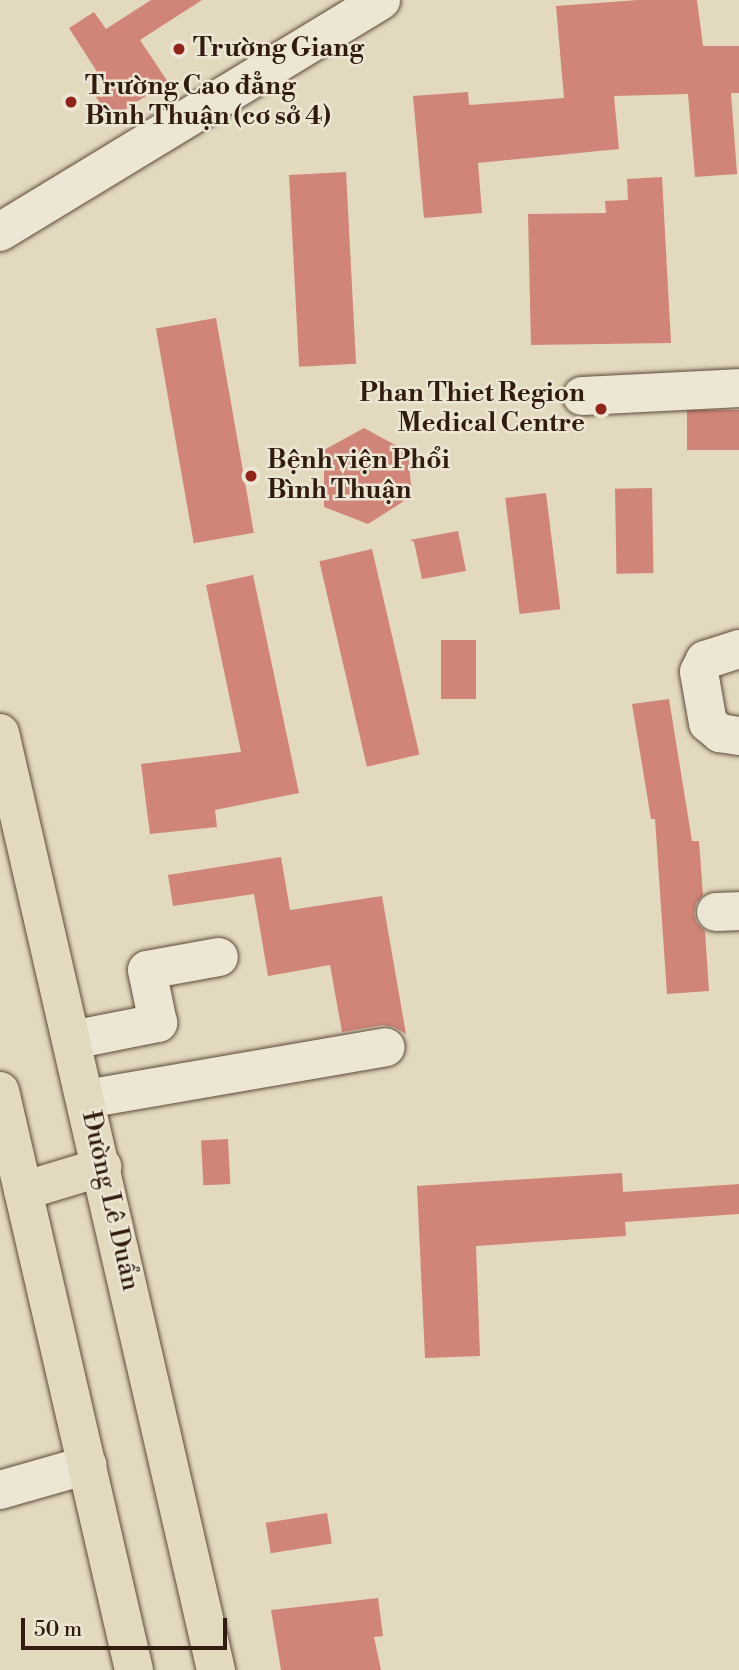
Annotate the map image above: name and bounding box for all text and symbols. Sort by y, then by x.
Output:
place label: Trường Giang [193,33,364,65]
marker: Trường Giang [171,41,187,57]
place label: Trường Cao đẳng Bình Thuận (cơ sở 4) [85,71,331,132]
marker: Trường Cao đẳng Bình Thuận (cơ sở 4) [63,94,79,110]
place label: Phan Thiet Region Medical Centre [359,378,585,440]
marker: Phan Thiet Region Medical Centre [591,399,611,419]
place label: Bệnh viện Phổi Bình Thuận [267,445,450,506]
marker: Bệnh viện Phổi Bình Thuận [241,466,261,486]
street label: Đường Lê Duẩn [74,1108,146,1294]
scale bar [24,1604,231,1648]
text: 50 m [34,1617,82,1643]

